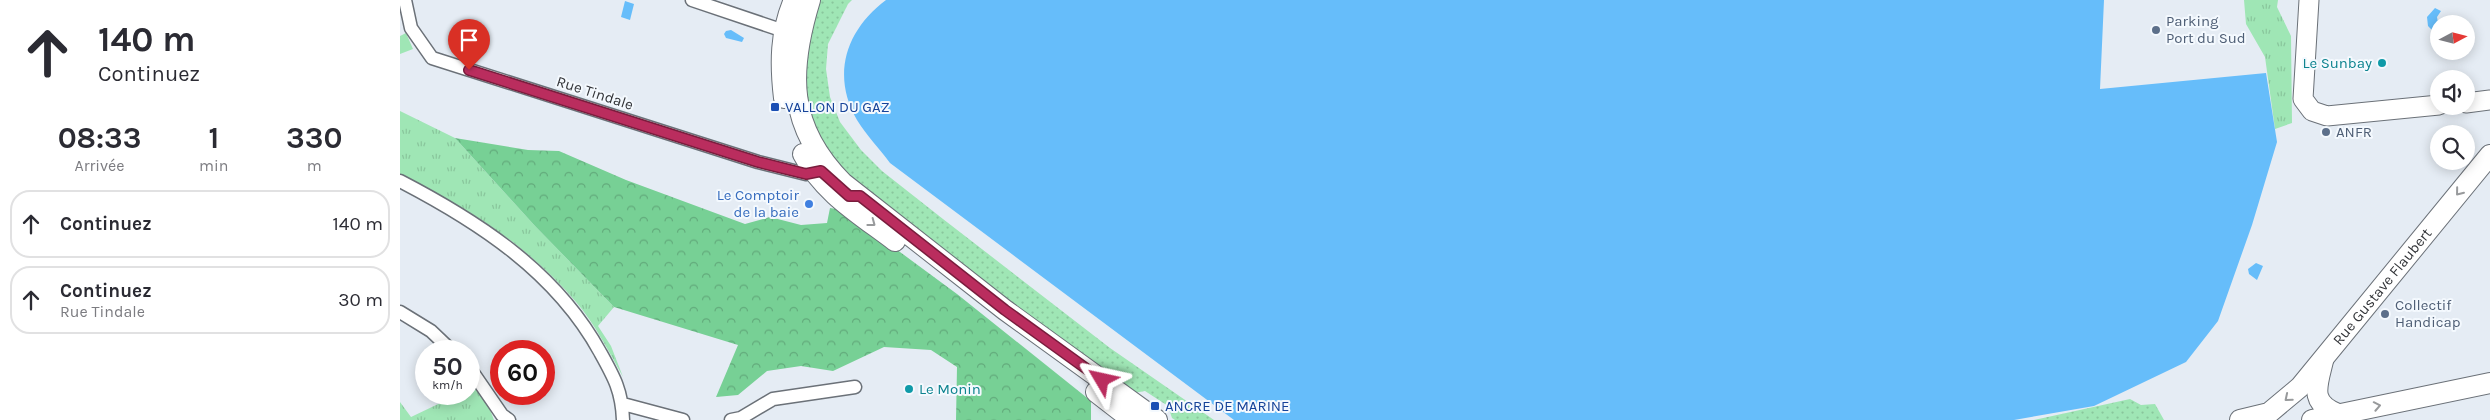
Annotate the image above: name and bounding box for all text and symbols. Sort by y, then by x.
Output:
place label: Parking Port du Sud [2166,12,2246,47]
north arrow [2430,15,2475,60]
map controls [2430,15,2475,170]
text: 140 m [98,19,196,60]
pin [448,19,490,70]
icon: ahead [15,20,80,85]
marker: Parking Port du Sud [2150,24,2162,36]
icon: arrive [455,26,483,54]
place label: Le Sunbay [2302,54,2372,72]
marker: Le Sunbay [2376,57,2388,69]
text: Continuez [98,61,200,87]
button: sound [2430,70,2475,115]
street label: Rue Tindale [554,72,636,114]
place label: VALLON DU GAZ [785,98,890,116]
marker: VALLON DU GAZ [769,101,781,113]
text: 08:33 [58,120,141,156]
text: 1 [208,120,219,156]
text: 330 [286,120,342,156]
place label: ANFR [2336,123,2372,141]
button: search [2430,125,2475,170]
marker: ANFR [2320,126,2332,138]
text: Arrivée [75,156,125,175]
text: min [199,156,228,175]
text: m [307,156,322,175]
place label: Le Comptoir de la baie [717,186,800,221]
one-way arrow [2455,187,2464,196]
marker: Le Comptoir de la baie [803,198,815,210]
icon: ahead [17,210,45,238]
text: Continuez [60,213,152,235]
text: 140 m [333,213,383,235]
one-way arrow [866,218,875,226]
street label: Rue Gustave Flaubert [2329,224,2436,349]
text: Continuez [60,280,152,302]
icon: ahead [17,286,45,314]
text: 30 m [338,289,383,311]
place label: Collectif Handicap [2395,296,2460,331]
text: Rue Tindale [60,302,145,321]
marker: Collectif Handicap [2379,308,2391,320]
speed limit sign: 60 [490,340,555,405]
text: 50 [432,352,463,381]
position arrow [1075,353,1127,405]
text: km/h [432,378,463,392]
place label: Le Monin [919,380,981,398]
marker: Le Monin [903,383,915,395]
one-way arrow [2284,392,2293,401]
place label: ANCRE DE MARINE [1165,397,1290,415]
marker: ANCRE DE MARINE [1149,400,1161,412]
one-way arrow [2372,402,2381,412]

